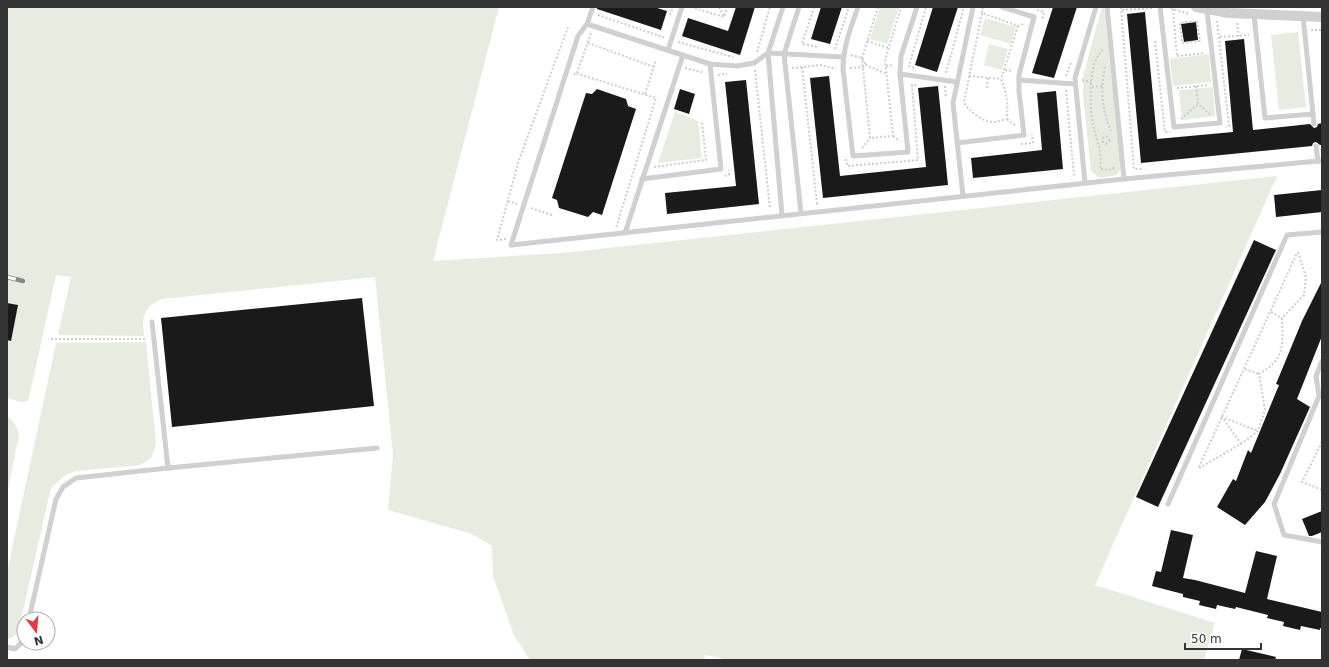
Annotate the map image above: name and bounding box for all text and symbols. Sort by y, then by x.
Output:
north arrow [16,611,56,651]
scale bar [1185,625,1261,651]
text: 50 m [1191,632,1222,646]
text: N [32,633,45,648]

